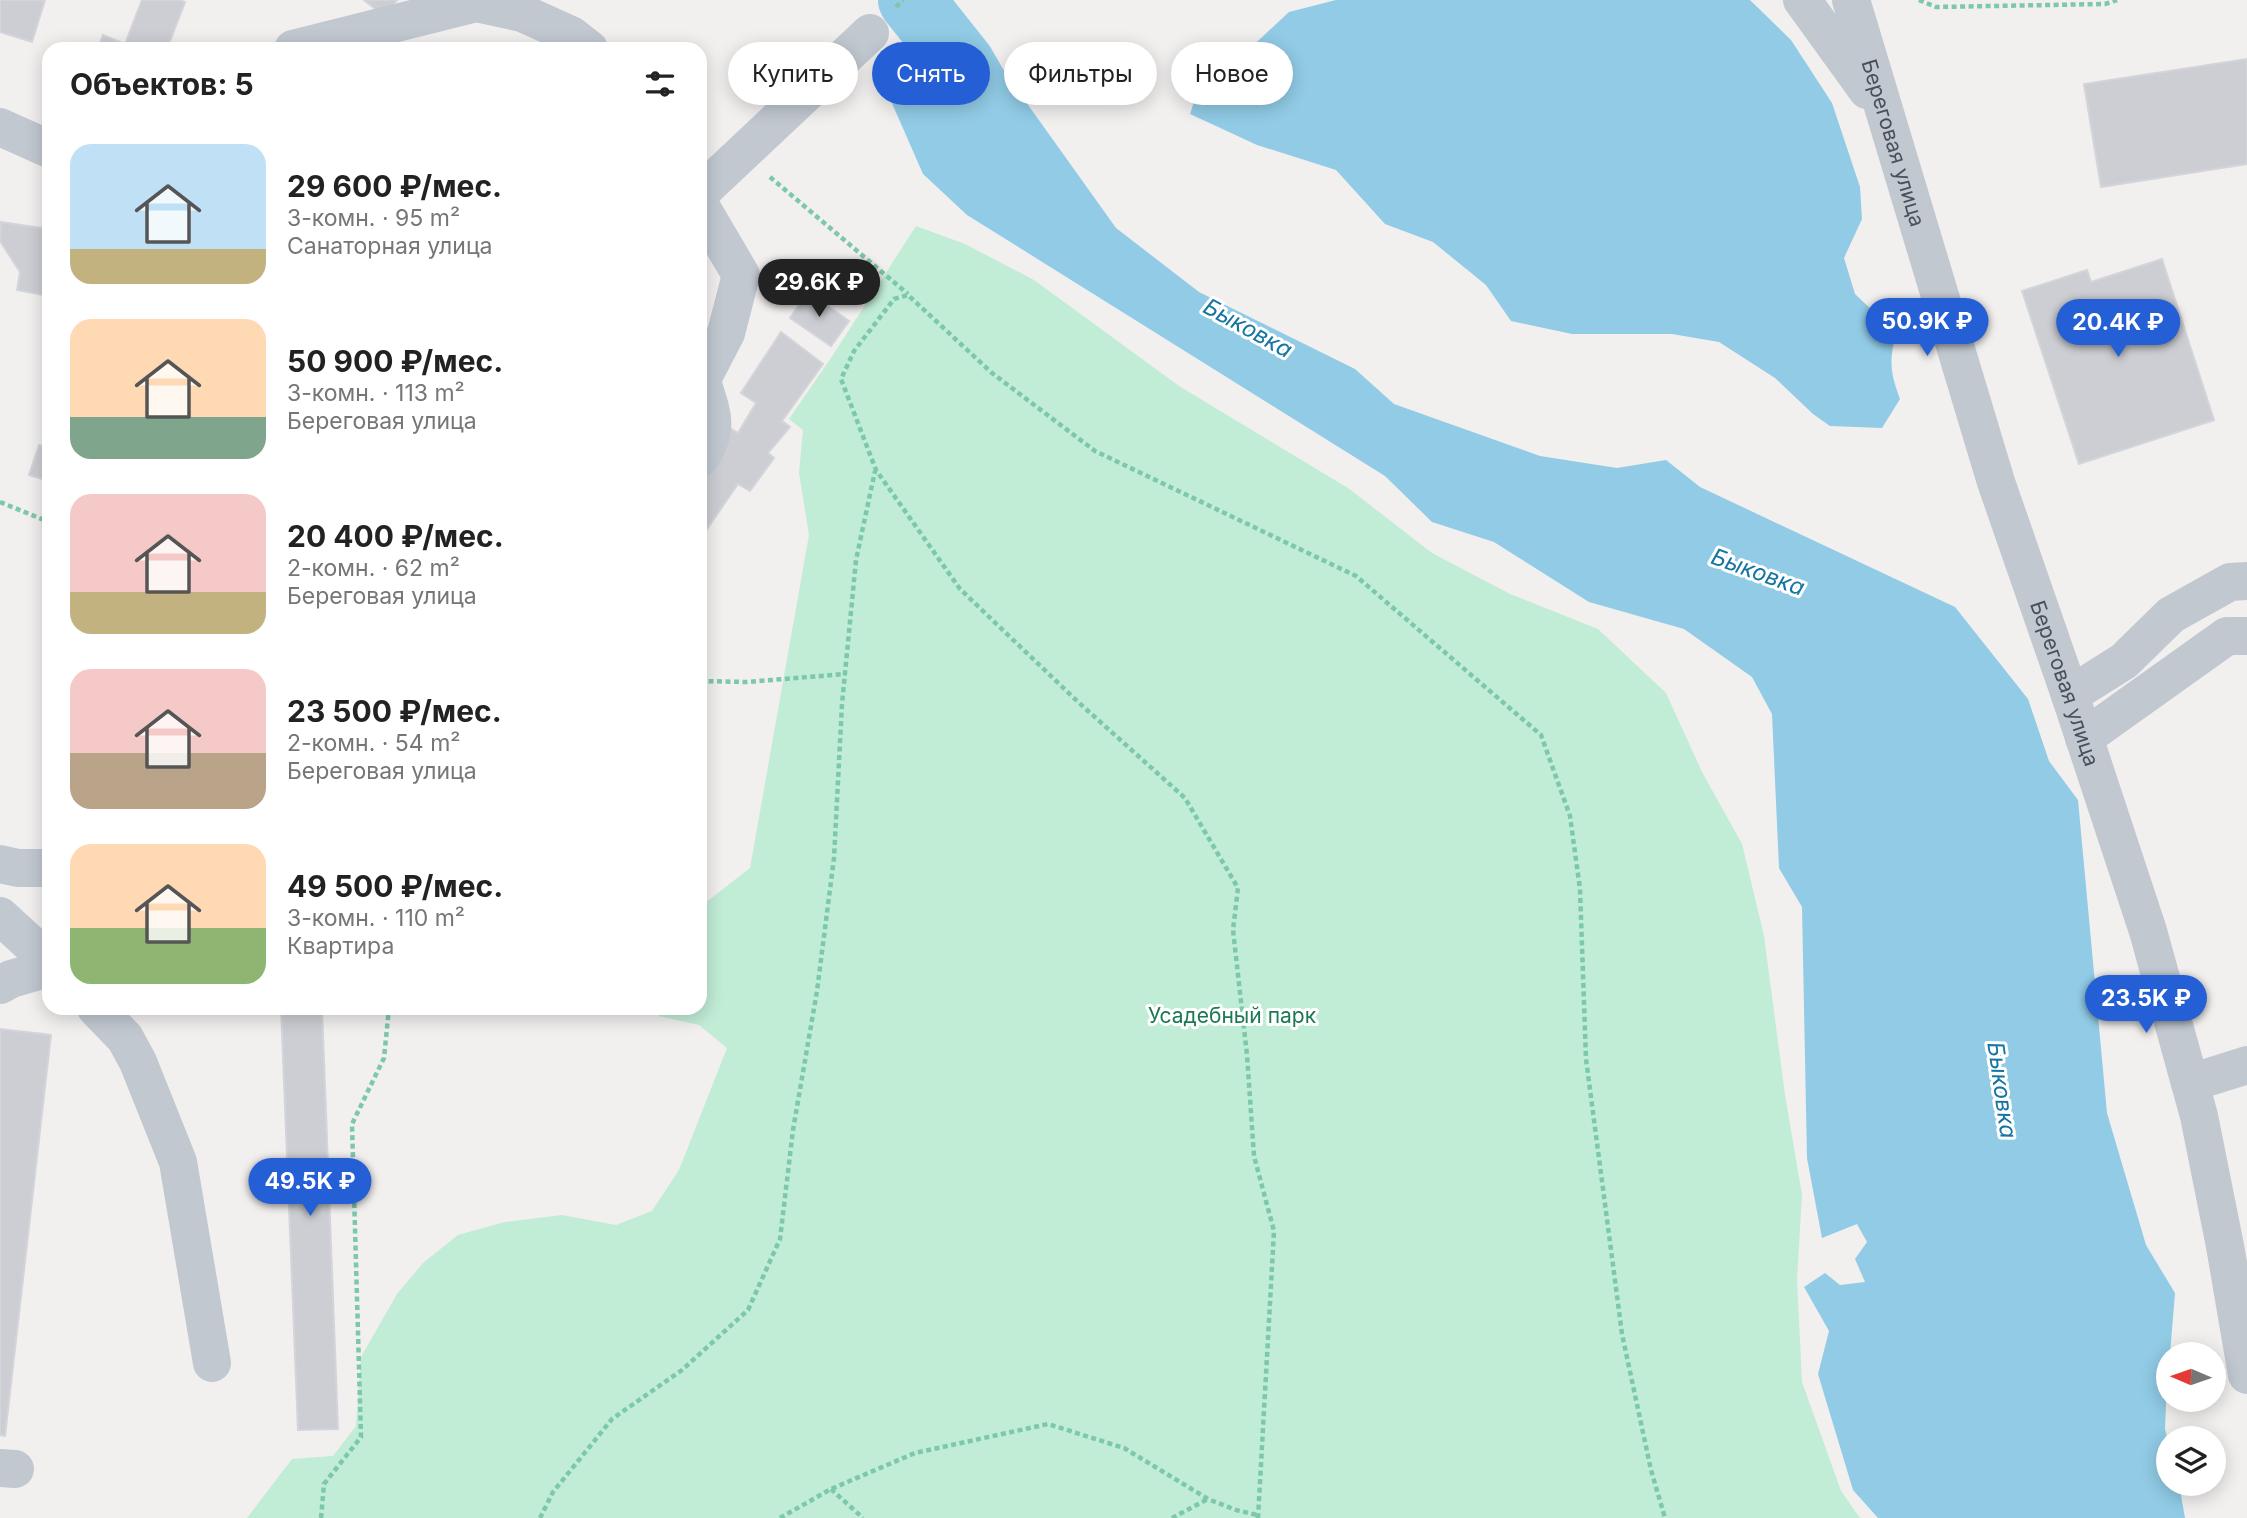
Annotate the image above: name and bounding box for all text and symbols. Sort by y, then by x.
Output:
chip: Купить [728,42,858,105]
chip: Снять [872,42,990,105]
chip: Фильтры [1004,42,1157,105]
chip: Новое [1171,42,1293,105]
street label: Береговая улица [1857,56,1931,229]
icon: filters [641,65,679,103]
text: Объектов: 5 [70,66,254,102]
text: 29 600 ₽/мес. [287,168,502,204]
icon: home [126,172,210,256]
text: 3-комн. · 95 m² [287,204,460,232]
text: Санаторная улица [287,232,493,260]
pin: 29.6K ₽ [754,260,884,319]
text: 29.6K ₽ [774,268,864,296]
water label: Быковка [1199,292,1297,364]
pin: 50.9K ₽ [1862,298,1992,358]
pin: 20.4K ₽ [2053,300,2183,359]
text: 50.9K ₽ [1882,307,1972,335]
text: 20.4K ₽ [2072,308,2164,336]
text: 50 900 ₽/мес. [287,343,503,379]
icon: home [126,347,210,431]
text: 3-комн. · 113 m² [287,379,465,407]
text: Береговая улица [287,407,477,435]
text: 20 400 ₽/мес. [287,518,504,554]
icon: home [126,522,210,606]
water label: Быковка [1708,542,1808,602]
text: 2-комн. · 62 m² [287,554,460,582]
text: Береговая улица [287,582,477,610]
street label: Береговая улица [2026,597,2105,769]
text: 23 500 ₽/мес. [287,693,502,729]
icon: home [126,697,210,781]
text: 2-комн. · 54 m² [287,729,460,757]
text: Береговая улица [287,757,477,785]
text: 49 500 ₽/мес. [287,868,503,904]
icon: home [126,872,210,956]
text: 3-комн. · 110 m² [287,904,465,932]
text: Квартира [287,932,394,960]
pin: 23.5K ₽ [2081,976,2211,1035]
text: 23.5K ₽ [2101,984,2191,1012]
park label: Усадебный парк [1148,1003,1317,1028]
water label: Быковка [1981,1040,2023,1140]
pin: 49.5K ₽ [245,1158,375,1218]
text: 49.5K ₽ [264,1167,356,1195]
north arrow [2156,1342,2226,1412]
map controls [2156,1342,2226,1496]
button: layers [2156,1426,2226,1496]

